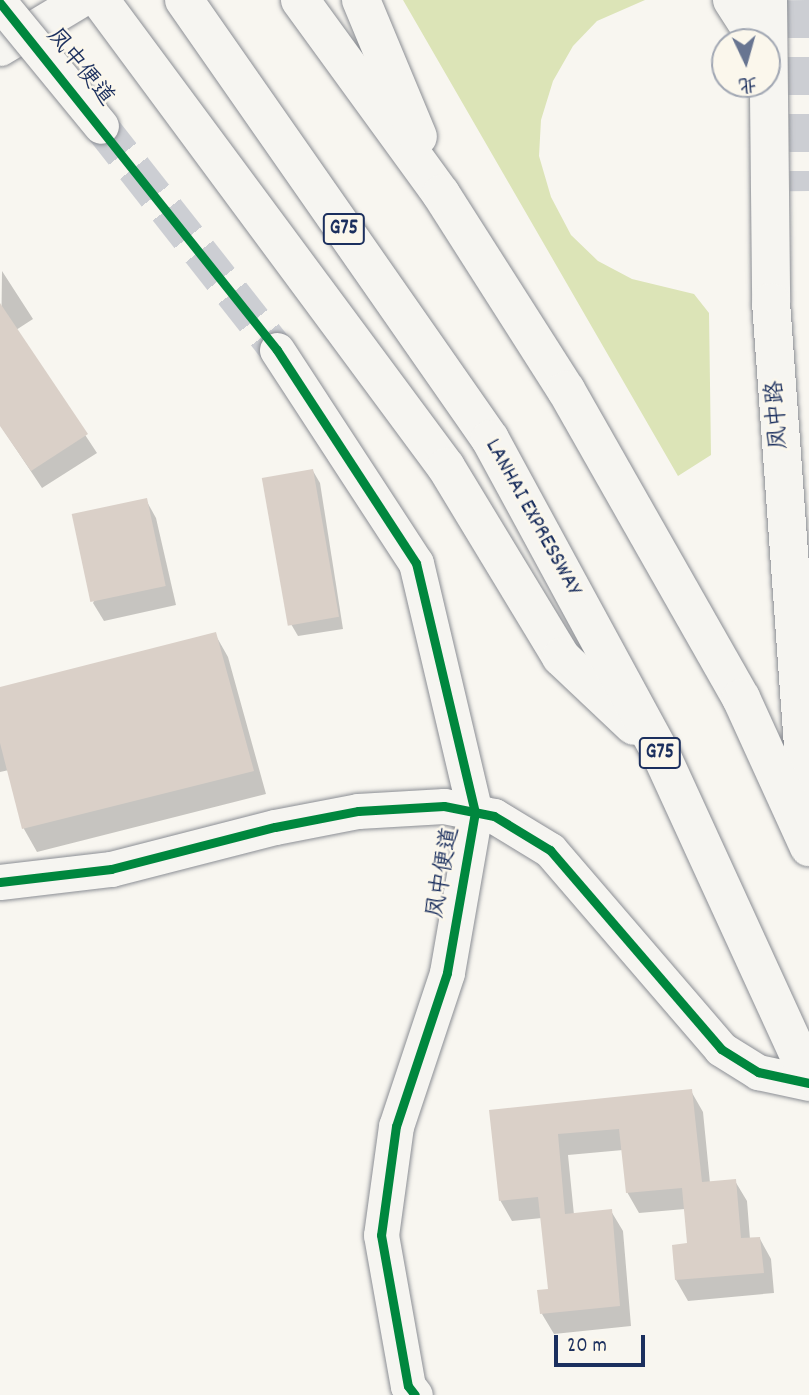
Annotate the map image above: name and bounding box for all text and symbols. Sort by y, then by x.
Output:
street label: 凤中便道 [39,24,119,112]
north arrow [711,28,781,98]
text: 北 [737,68,758,97]
road number: G75 [321,212,367,246]
street label: 凤中路 [763,380,795,450]
street label: LANHAI EXPRESSWAY [477,435,587,601]
road number: G75 [637,736,683,770]
street label: 凤中便道 [423,825,467,921]
scale bar [557,1322,648,1366]
text: 20 m [567,1332,607,1362]

